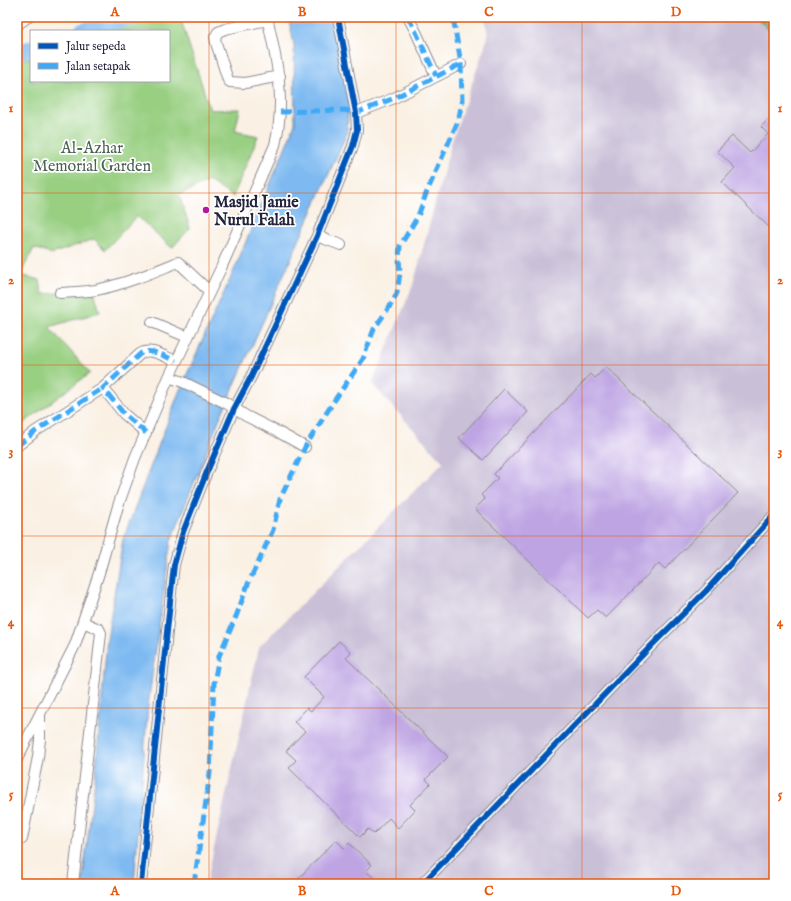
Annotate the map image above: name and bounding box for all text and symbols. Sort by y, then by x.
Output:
text: A [110,4,121,21]
text: B [298,4,307,21]
text: C [484,4,494,21]
text: D [671,4,682,21]
legend [30,30,170,82]
text: Jalur sepeda [64,39,126,55]
text: Jalan setapak [64,59,131,75]
text: 1 [9,100,14,117]
text: 1 [778,100,783,117]
park label: Al-Azhar Memorial Garden [33,139,151,177]
place label: Masjid Jamie Nurul Falah [213,193,299,231]
marker: Masjid Jamie Nurul Falah [201,205,211,215]
text: 2 [8,272,14,289]
text: 2 [777,272,783,289]
text: 3 [9,443,14,460]
text: 3 [778,443,783,460]
text: 4 [8,614,15,631]
text: 4 [777,614,784,631]
text: 5 [9,786,14,803]
text: 5 [778,786,783,803]
text: A [110,883,121,900]
text: B [298,883,307,900]
text: C [484,883,494,900]
text: D [671,883,682,900]

